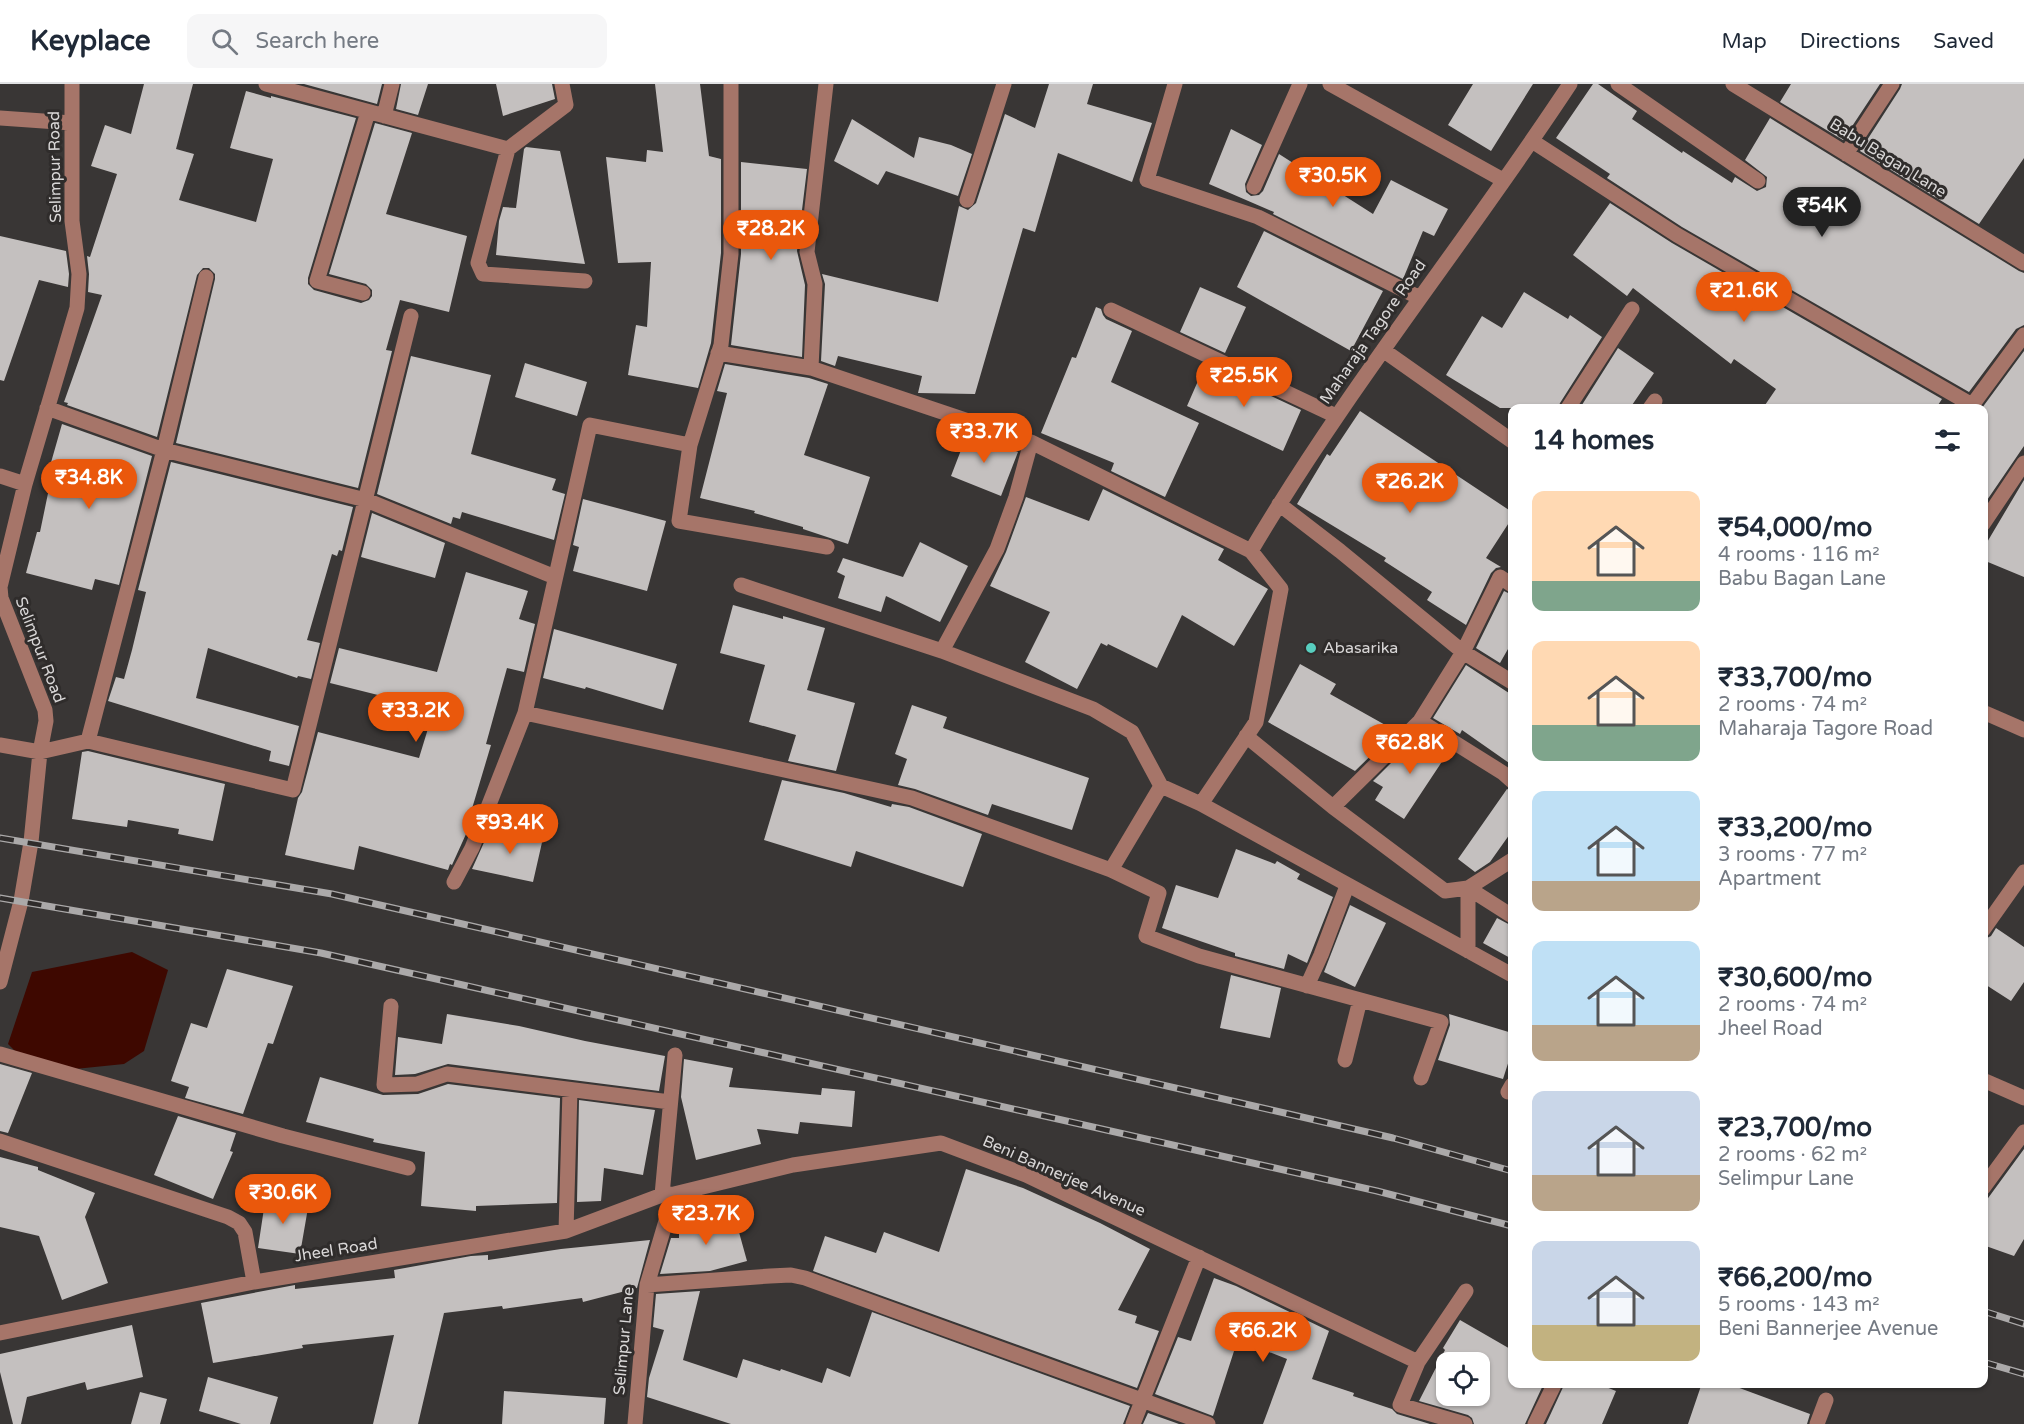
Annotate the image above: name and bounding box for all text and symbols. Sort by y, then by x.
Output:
search box [187,14,607,68]
text: Keyplace [30,24,151,58]
icon: search [208,25,241,58]
text: Search here [256,28,379,54]
text: Map [1721,29,1767,54]
text: Directions [1800,29,1900,54]
text: Saved [1933,29,1994,54]
street label: Selimpur Road [44,111,66,223]
street label: Babu Bagan Lane [1826,114,1950,202]
pin: ₹30.5K [1284,157,1382,208]
text: ₹30.5K [1299,164,1367,188]
pin: ₹54K [1786,187,1858,238]
text: ₹54K [1797,194,1847,218]
pin: ₹28.2K [722,210,820,261]
text: ₹28.2K [737,217,805,241]
street label: Maharaja Tagore Road [1315,256,1431,408]
pin: ₹21.6K [1695,272,1793,323]
text: ₹21.6K [1710,279,1778,303]
pin: ₹25.5K [1195,357,1293,408]
text: ₹25.5K [1210,364,1278,388]
pin: ₹33.7K [935,413,1033,464]
text: ₹33.7K [950,420,1018,444]
icon: filters [1931,424,1964,457]
text: 14 homes [1532,425,1654,456]
pin: ₹34.8K [40,459,138,510]
pin: ₹26.2K [1361,463,1459,514]
text: ₹34.8K [55,466,123,490]
text: ₹26.2K [1376,470,1444,494]
text: ₹54,000/mo [1718,512,1872,543]
icon: home [1580,515,1652,587]
text: 4 rooms · 116 m² [1718,543,1880,567]
text: Babu Bagan Lane [1718,567,1886,591]
street label: Selimpur Road [11,594,69,706]
place label: Abasarika [1323,638,1398,658]
marker: Abasarika [1304,641,1318,655]
text: ₹33,700/mo [1718,662,1872,693]
icon: home [1580,665,1652,737]
pin: ₹33.2K [367,692,465,743]
text: 2 rooms · 74 m² [1718,693,1867,717]
text: ₹33.2K [382,699,450,723]
text: Maharaja Tagore Road [1718,717,1933,741]
pin: ₹62.8K [1361,724,1459,775]
text: ₹62.8K [1376,731,1444,755]
pin: ₹93.4K [461,804,559,855]
text: ₹93.4K [476,811,544,835]
text: ₹33,200/mo [1718,812,1872,843]
icon: home [1580,815,1652,887]
text: 3 rooms · 77 m² [1718,843,1867,867]
text: Apartment [1718,867,1821,891]
text: ₹30,600/mo [1718,962,1872,993]
icon: home [1580,965,1652,1037]
text: 2 rooms · 74 m² [1718,993,1867,1017]
text: Jheel Road [1718,1017,1823,1041]
text: ₹23,700/mo [1718,1112,1872,1143]
icon: home [1580,1115,1652,1187]
street label: Beni Bannerjee Avenue [979,1131,1149,1221]
text: 2 rooms · 62 m² [1718,1143,1867,1167]
text: Selimpur Lane [1718,1167,1854,1191]
pin: ₹30.6K [234,1174,332,1225]
text: ₹30.6K [249,1181,317,1205]
pin: ₹23.7K [657,1195,755,1246]
text: ₹23.7K [672,1202,740,1226]
street label: Jheel Road [293,1234,379,1266]
text: ₹66,200/mo [1718,1262,1872,1293]
icon: home [1580,1265,1652,1337]
street label: Selimpur Lane [609,1286,639,1396]
text: 5 rooms · 143 m² [1718,1293,1880,1317]
pin: ₹66.2K [1214,1312,1312,1363]
text: Beni Bannerjee Avenue [1718,1317,1938,1341]
text: ₹66.2K [1229,1319,1297,1343]
map controls [1436,1352,1490,1406]
button: locate [1436,1352,1490,1406]

